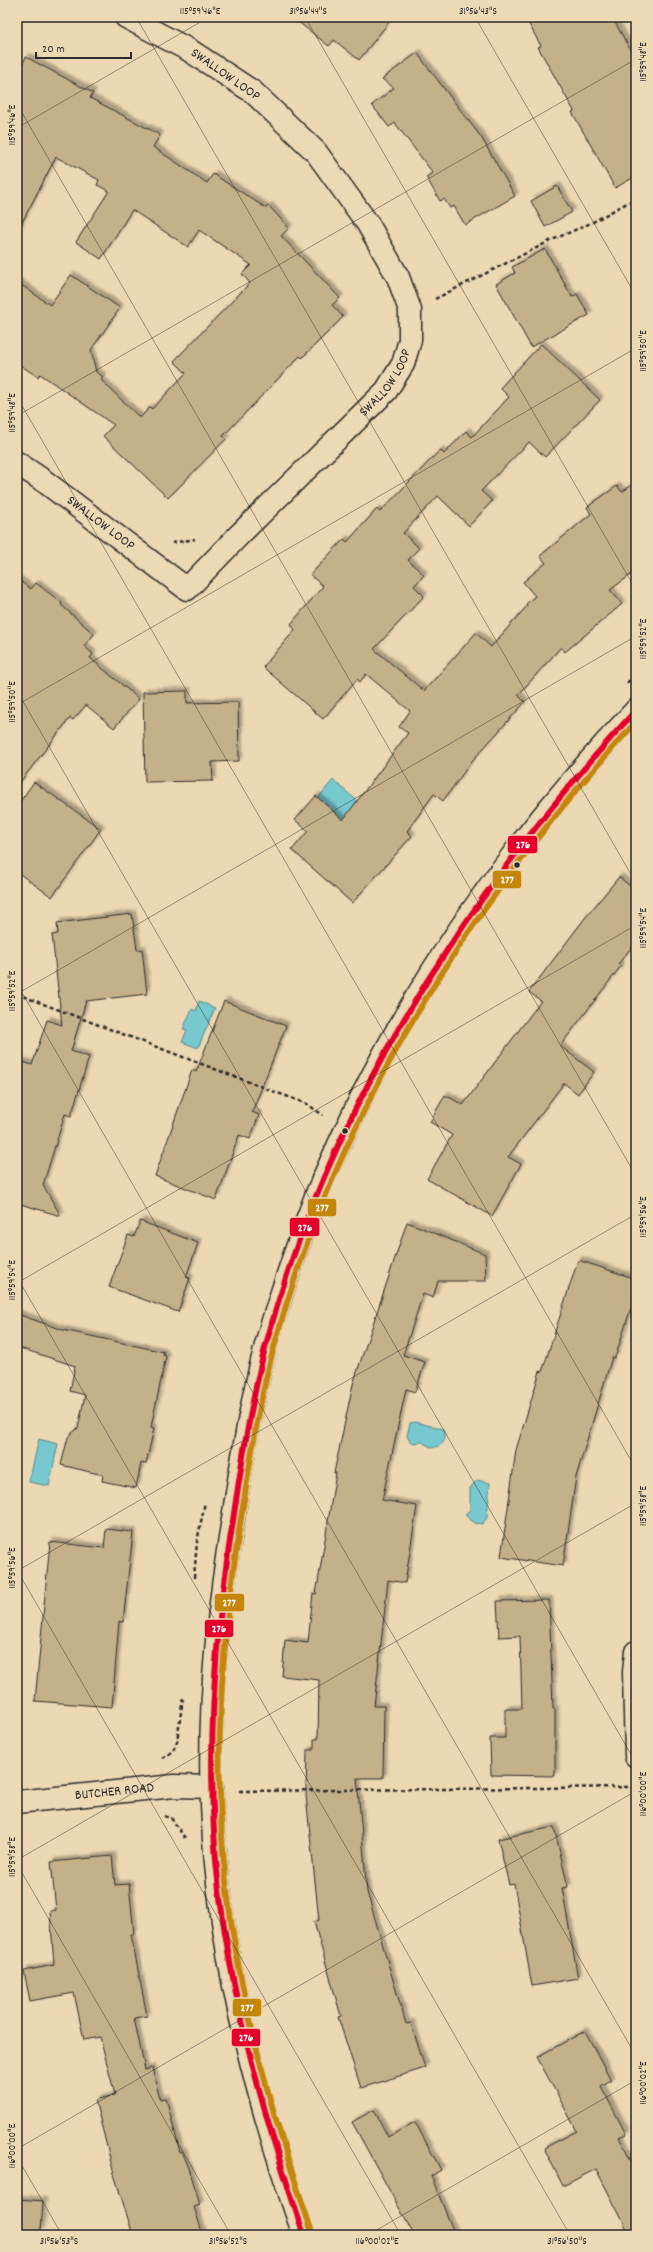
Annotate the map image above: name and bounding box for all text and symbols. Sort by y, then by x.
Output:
text: 115°59'46"E [180,5,221,19]
text: 31°56'44"S [289,5,327,19]
text: 31°56'43"S [459,5,497,19]
scale bar [36,34,131,60]
text: 20 m [42,41,65,58]
text: 115°59'48"E [637,42,651,82]
street label: SWALLOW LOOP [186,44,264,106]
text: 115°59'46"E [6,104,20,145]
text: 115°59'50"E [637,330,651,372]
street label: SWALLOW LOOP [355,347,417,422]
text: 115°59'48"E [6,393,20,433]
street label: SWALLOW LOOP [62,491,139,556]
text: 115°59'52"E [637,618,651,659]
text: 115°59'50"E [6,681,20,723]
line badge: 276 [507,835,538,854]
text: 276 [516,838,531,854]
unlabelled marker [512,860,522,870]
line badge: 277 [492,870,522,889]
text: 277 [500,873,514,889]
text: 115°59'54"E [637,907,651,948]
text: 115°59'52"E [6,970,20,1011]
unlabelled marker [340,1126,350,1136]
text: 115°59'56"E [637,1196,651,1238]
line badge: 277 [307,1198,337,1217]
text: 277 [315,1201,329,1217]
line badge: 276 [289,1217,320,1237]
text: 276 [298,1221,313,1237]
text: 115°59'54"E [6,1259,20,1300]
text: 115°59'58"E [637,1485,651,1526]
text: 115°59'56"E [6,1547,20,1589]
line badge: 277 [214,1593,245,1612]
text: 277 [222,1596,236,1612]
line badge: 276 [204,1619,234,1638]
text: 276 [212,1622,227,1638]
text: 116°00'00"E [637,1771,651,1816]
street label: BUTCHER ROAD [74,1778,155,1806]
text: 115°59'58"E [6,1836,20,1877]
line badge: 277 [232,1998,262,2017]
text: 277 [240,2001,254,2017]
line badge: 276 [231,2028,261,2047]
text: 276 [239,2031,254,2047]
text: 116°00'02"E [637,2061,651,2105]
text: 116°00'00"E [6,2123,20,2168]
text: 31°56'53"S [40,2235,78,2249]
text: 31°56'52"S [209,2235,247,2249]
text: 116°00'02"E [355,2235,399,2249]
text: 31°56'50"S [547,2235,587,2249]

